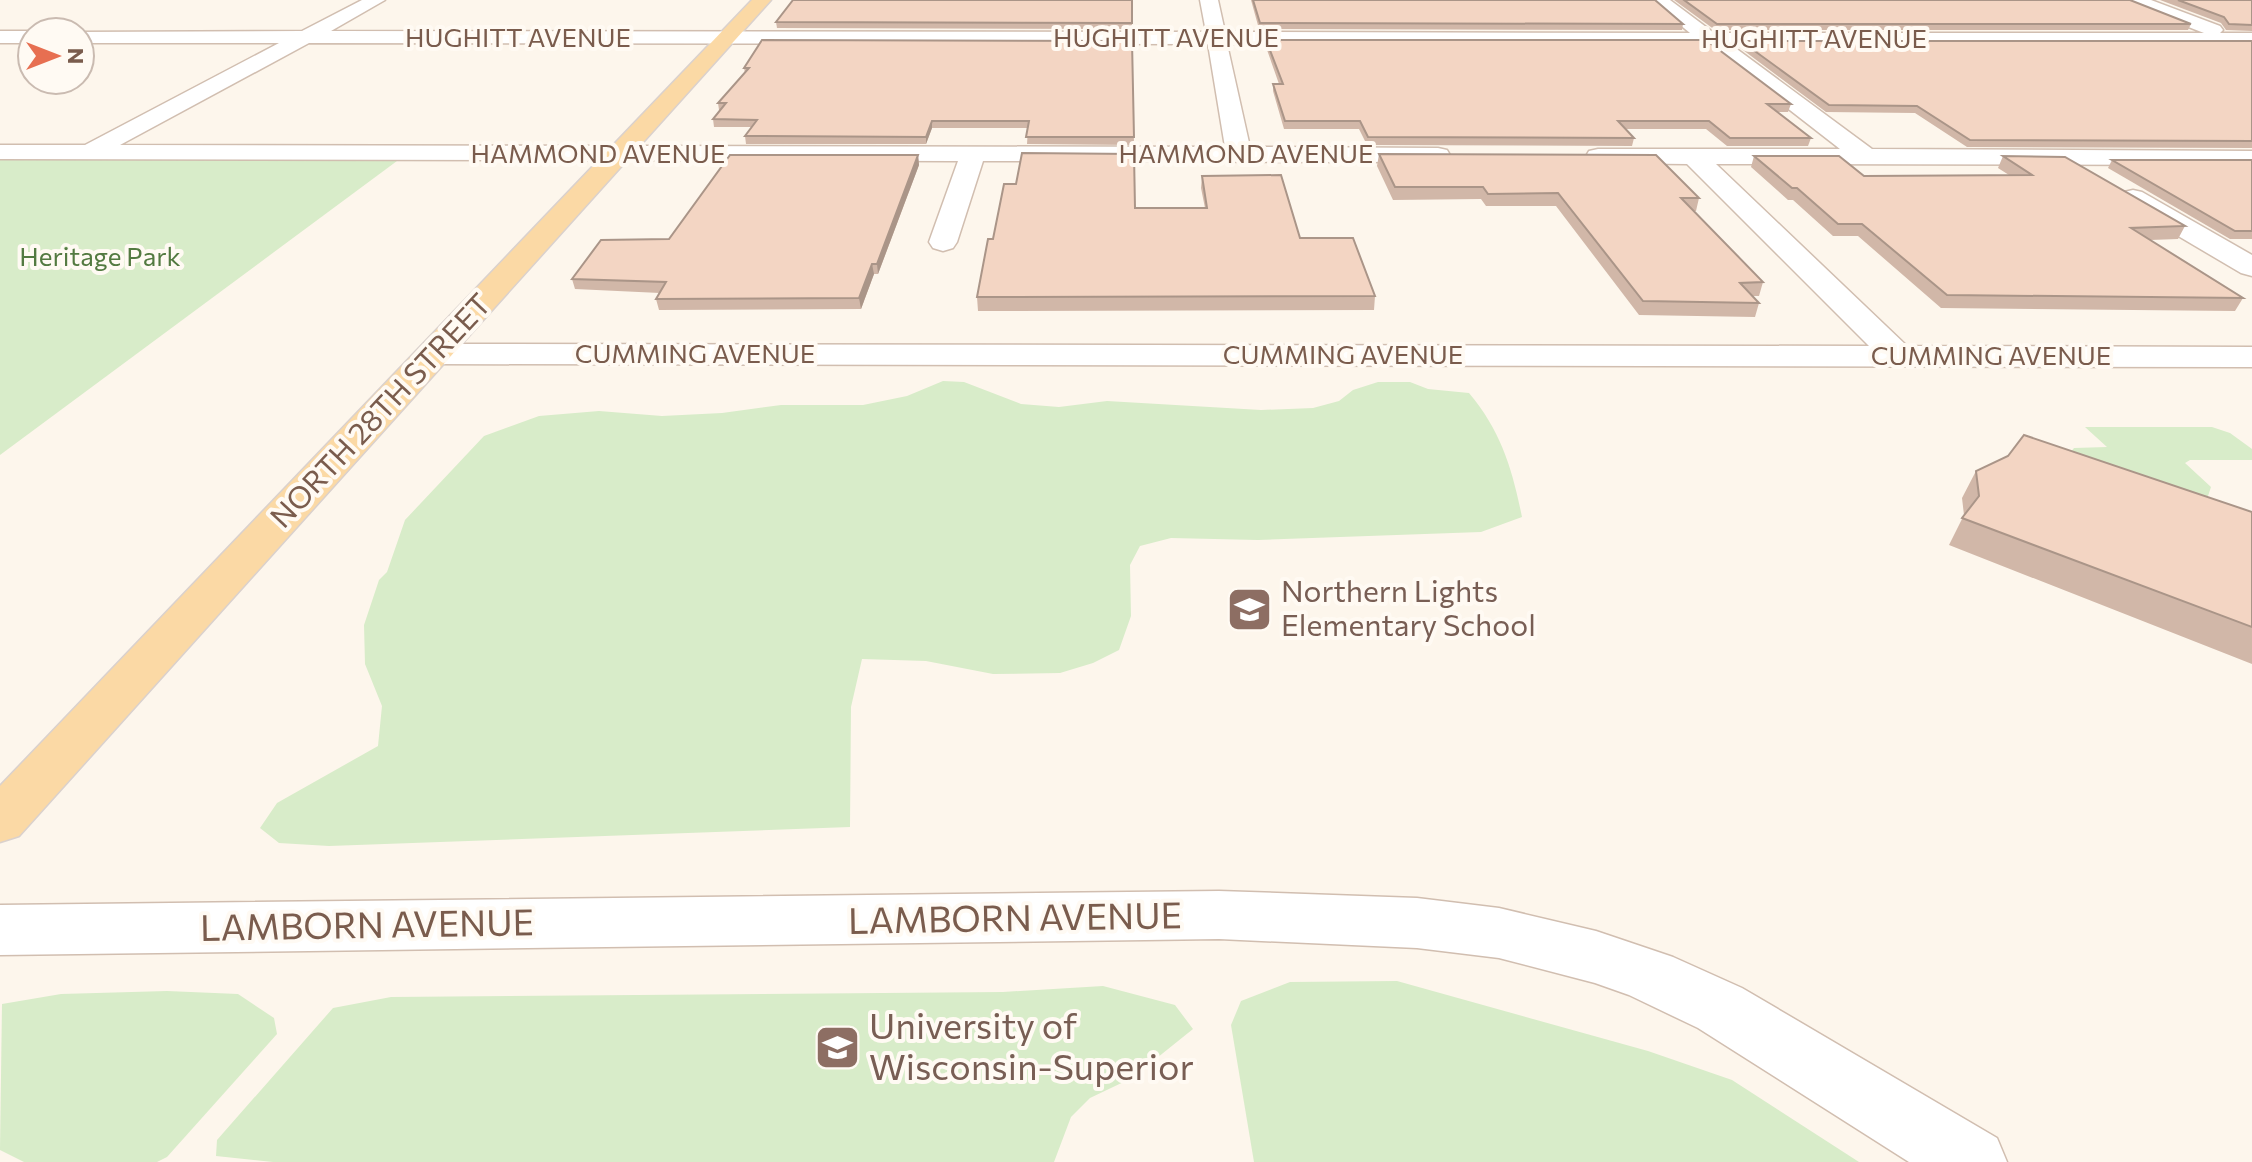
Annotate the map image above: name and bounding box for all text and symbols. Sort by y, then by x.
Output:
north arrow [16,16,96,96]
street label: HUGHITT AVENUE [405,21,631,52]
street label: HUGHITT AVENUE [1053,21,1279,52]
street label: HUGHITT AVENUE [1701,22,1927,53]
text: N [63,48,90,64]
street label: HAMMOND AVENUE [470,137,726,168]
street label: HAMMOND AVENUE [1118,137,1374,168]
park label: Heritage Park [19,240,181,271]
street label: NORTH 28TH STREET [261,285,497,534]
street label: CUMMING AVENUE [575,337,815,368]
street label: CUMMING AVENUE [1223,338,1463,369]
street label: CUMMING AVENUE [1871,339,2111,370]
place label: Northern Lights Elementary School [1281,571,1536,642]
school or university icon: Northern Lights Elementary School [1226,585,1274,633]
street label: LAMBORN AVENUE [848,891,1182,941]
street label: LAMBORN AVENUE [200,898,534,948]
place label: University of Wisconsin-Superior [869,1002,1194,1087]
school or university icon: University of Wisconsin-Superior [814,1023,862,1071]

